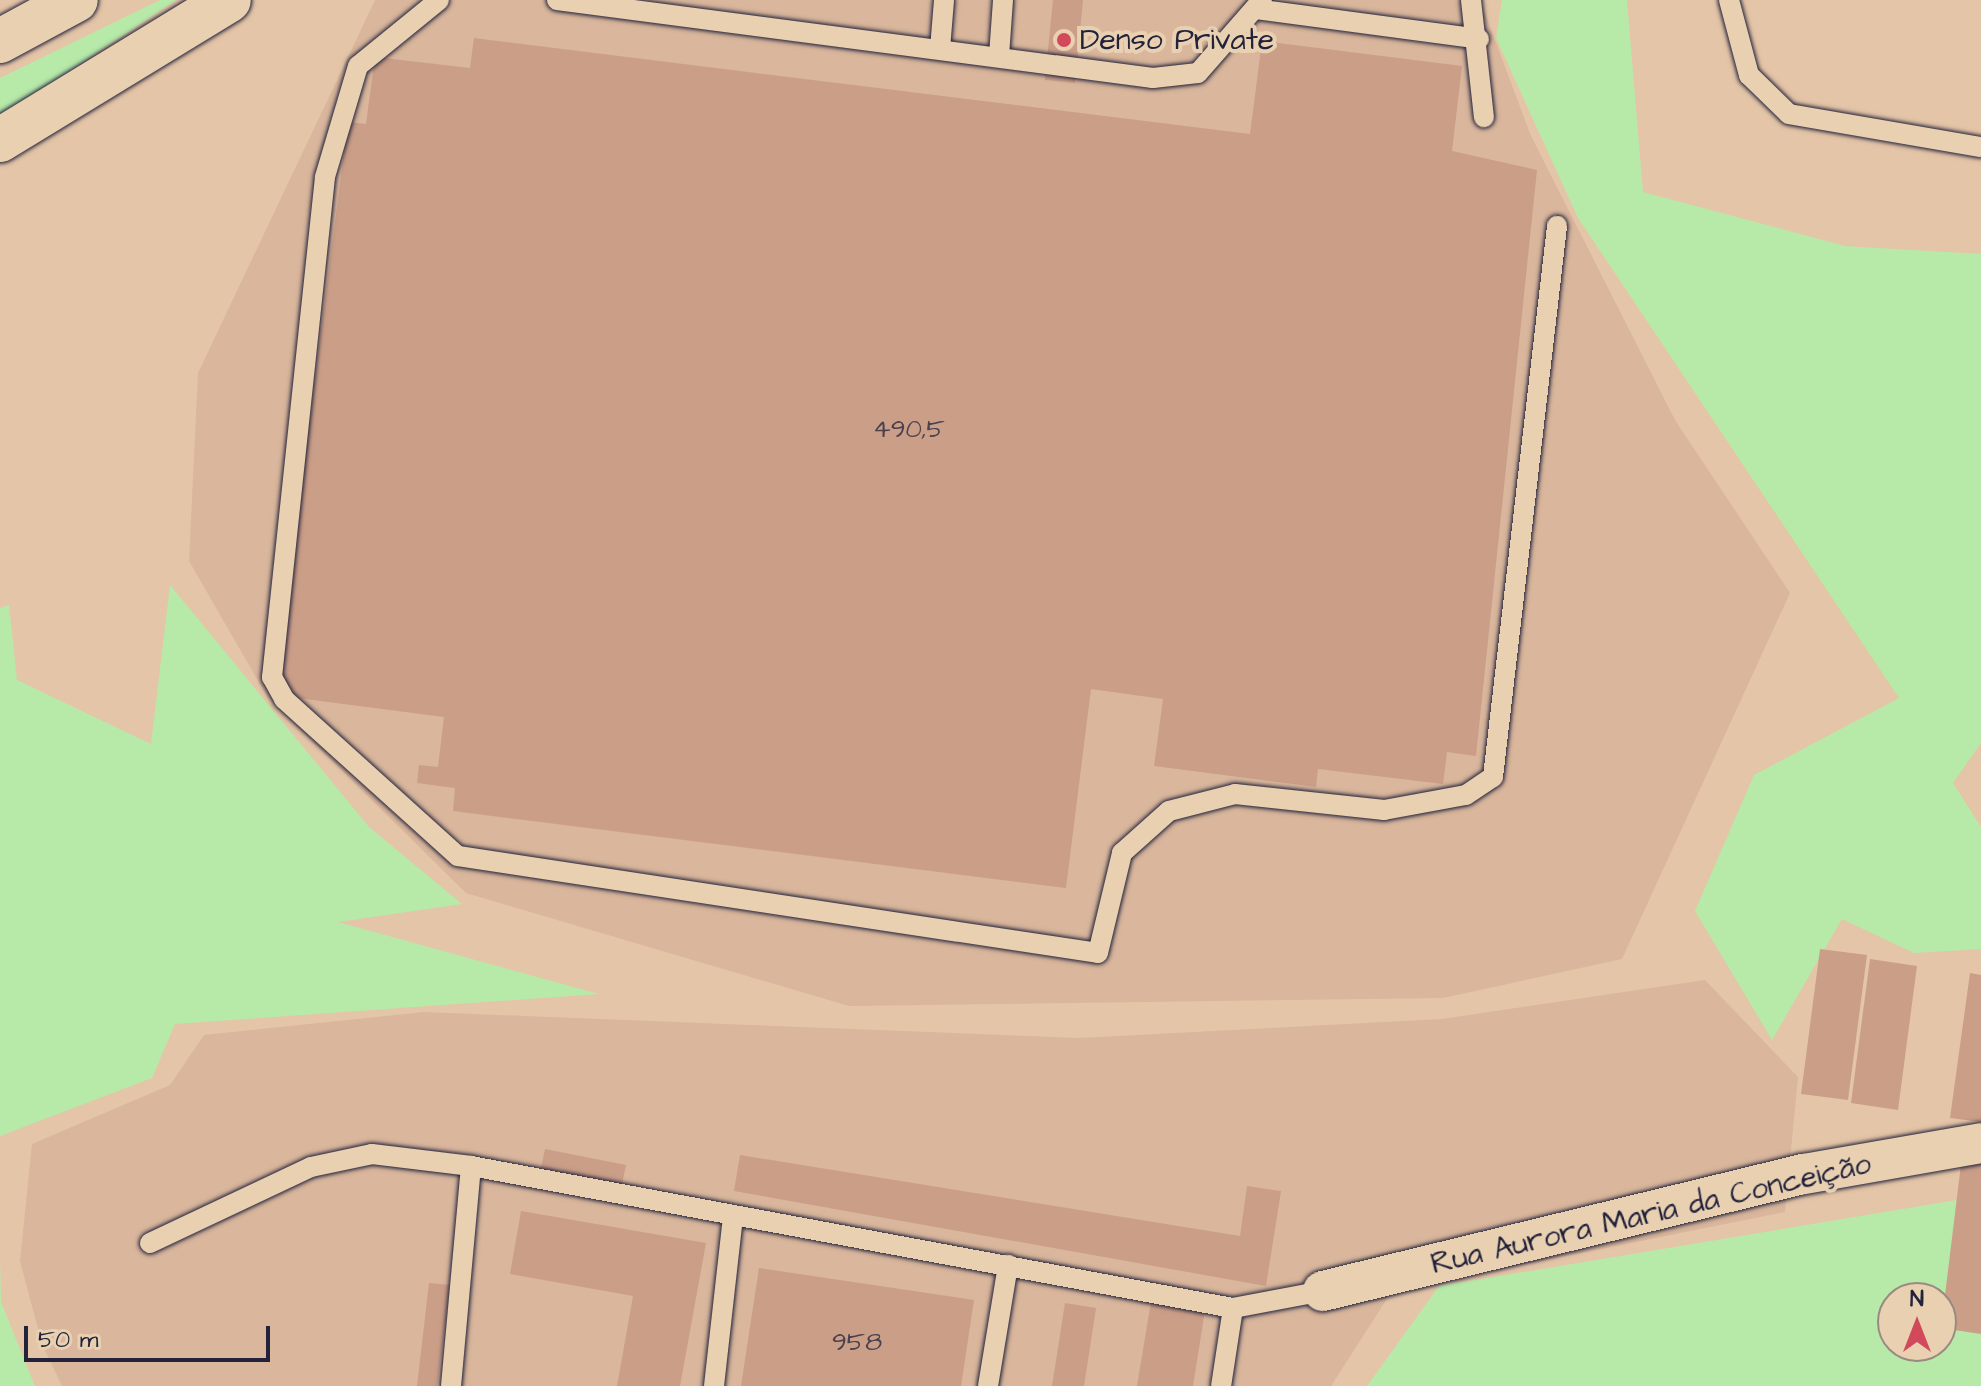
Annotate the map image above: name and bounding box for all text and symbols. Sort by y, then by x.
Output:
place label: Denso Private [1080,22,1274,58]
marker: Denso Private [1055,31,1073,49]
house number: 490,5 [873,414,945,446]
street label: Rua Aurora Maria da Conceição [1427,1146,1875,1282]
north arrow [1877,1282,1957,1362]
text: N [1910,1284,1924,1315]
scale bar [28,1310,274,1360]
text: 50 m [38,1323,98,1357]
house number: 958 [832,1327,882,1359]

